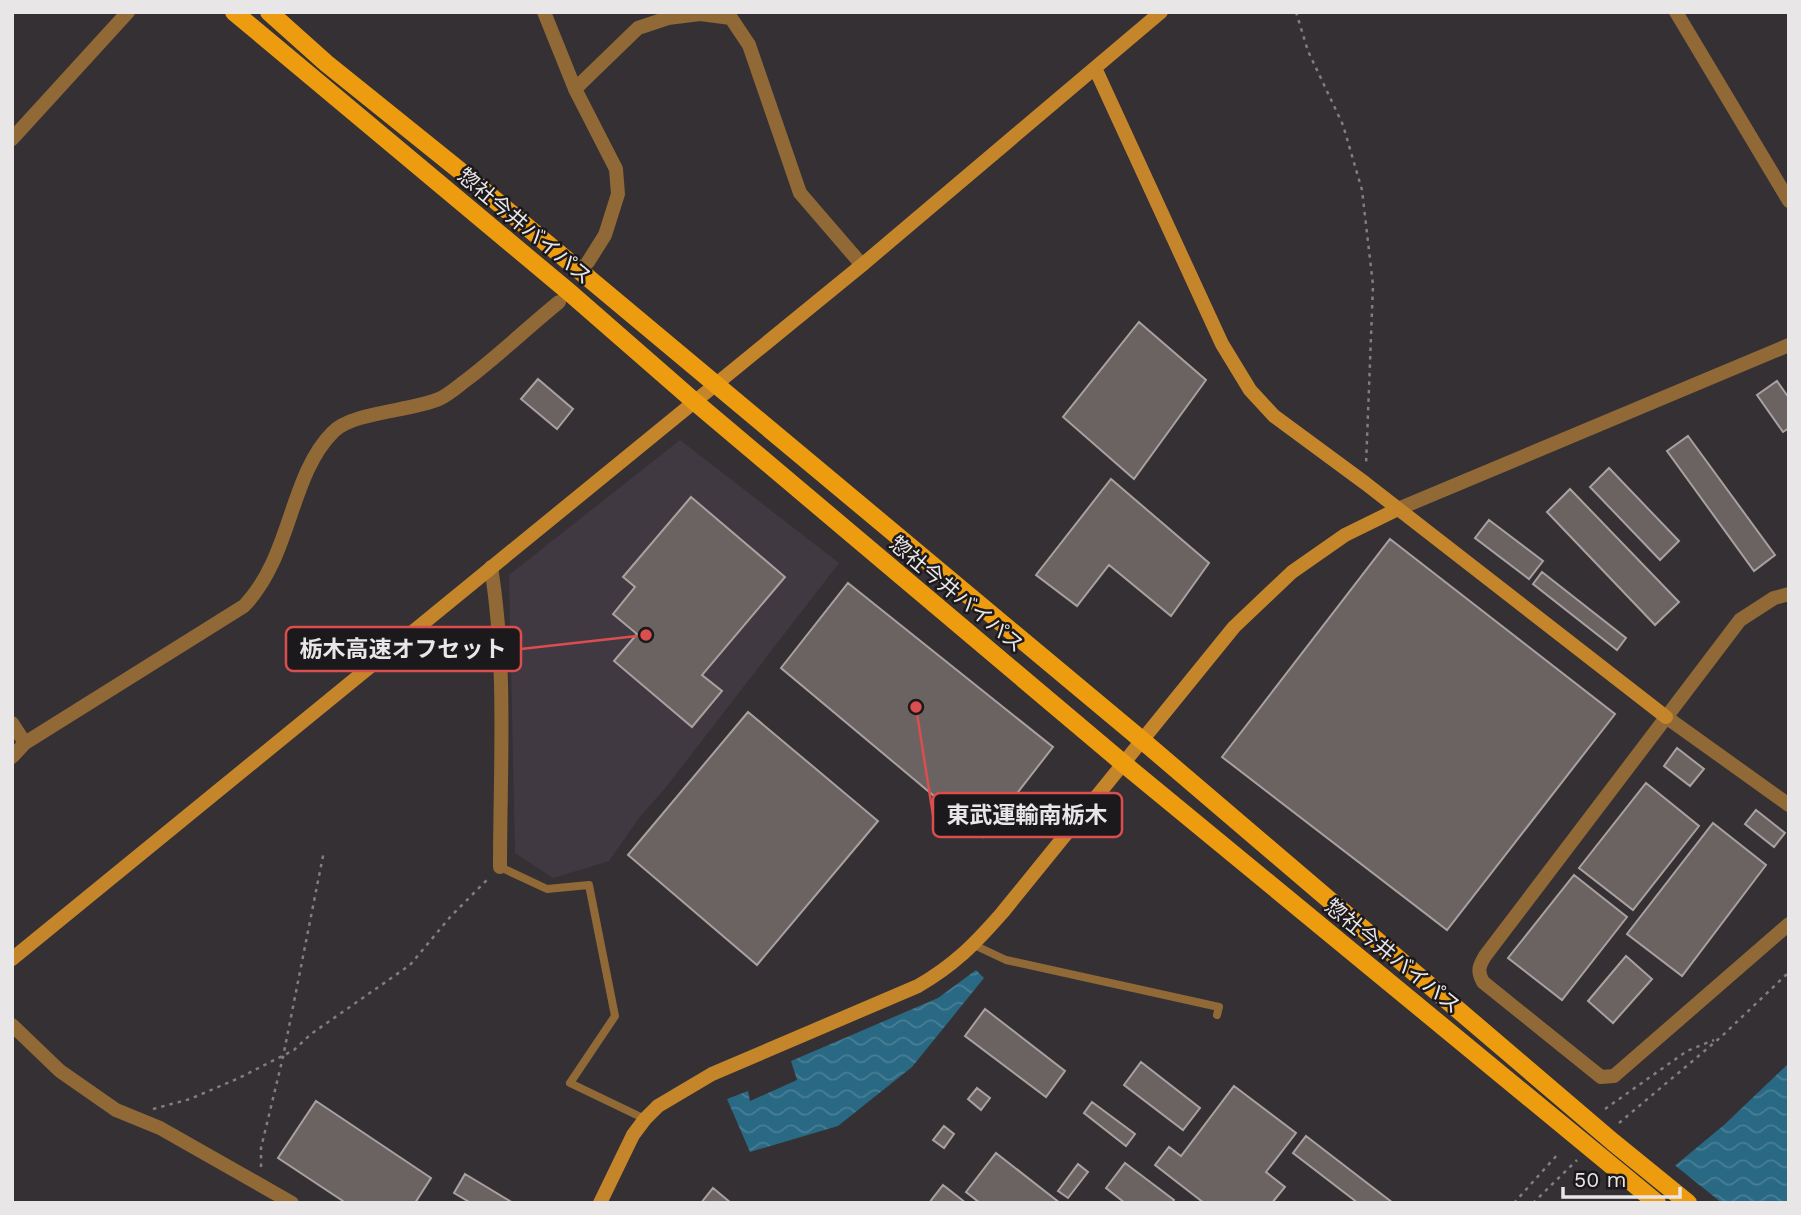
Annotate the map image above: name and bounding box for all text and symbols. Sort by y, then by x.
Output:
street label: 惣社今井バイパス [453,163,597,289]
street label: 惣社今井バイパス [885,531,1029,657]
callout: 栃木高速オフセット [286,627,521,671]
text: 栃木高速オフセット [300,636,507,663]
callout: 東武運輸南栃木 [933,793,1122,837]
text: 東武運輸南栃木 [947,802,1108,829]
street label: 惣社今井バイパス [1320,894,1466,1018]
scale bar [1563,1156,1680,1200]
text: 50 m [1574,1167,1626,1192]

